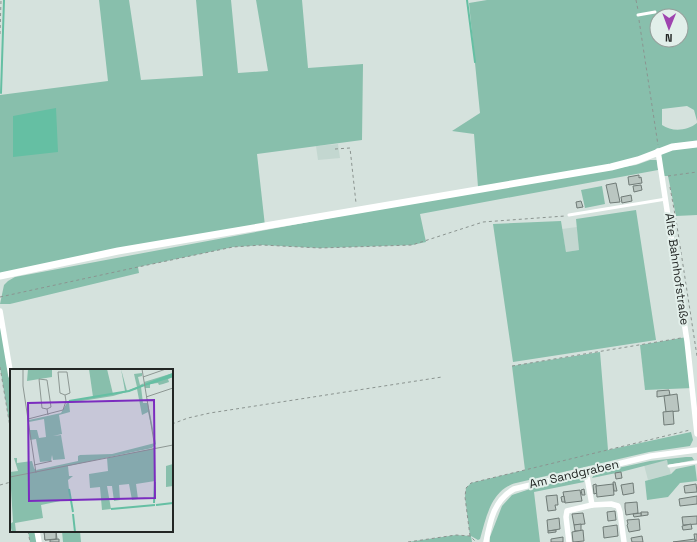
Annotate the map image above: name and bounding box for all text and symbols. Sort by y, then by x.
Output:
north arrow [649,8,689,48]
text: N [665,31,673,45]
street label: Alte Bahnhofstraße [661,212,693,326]
inset map [10,369,173,532]
street label: Am Sandgraben [528,456,620,492]

